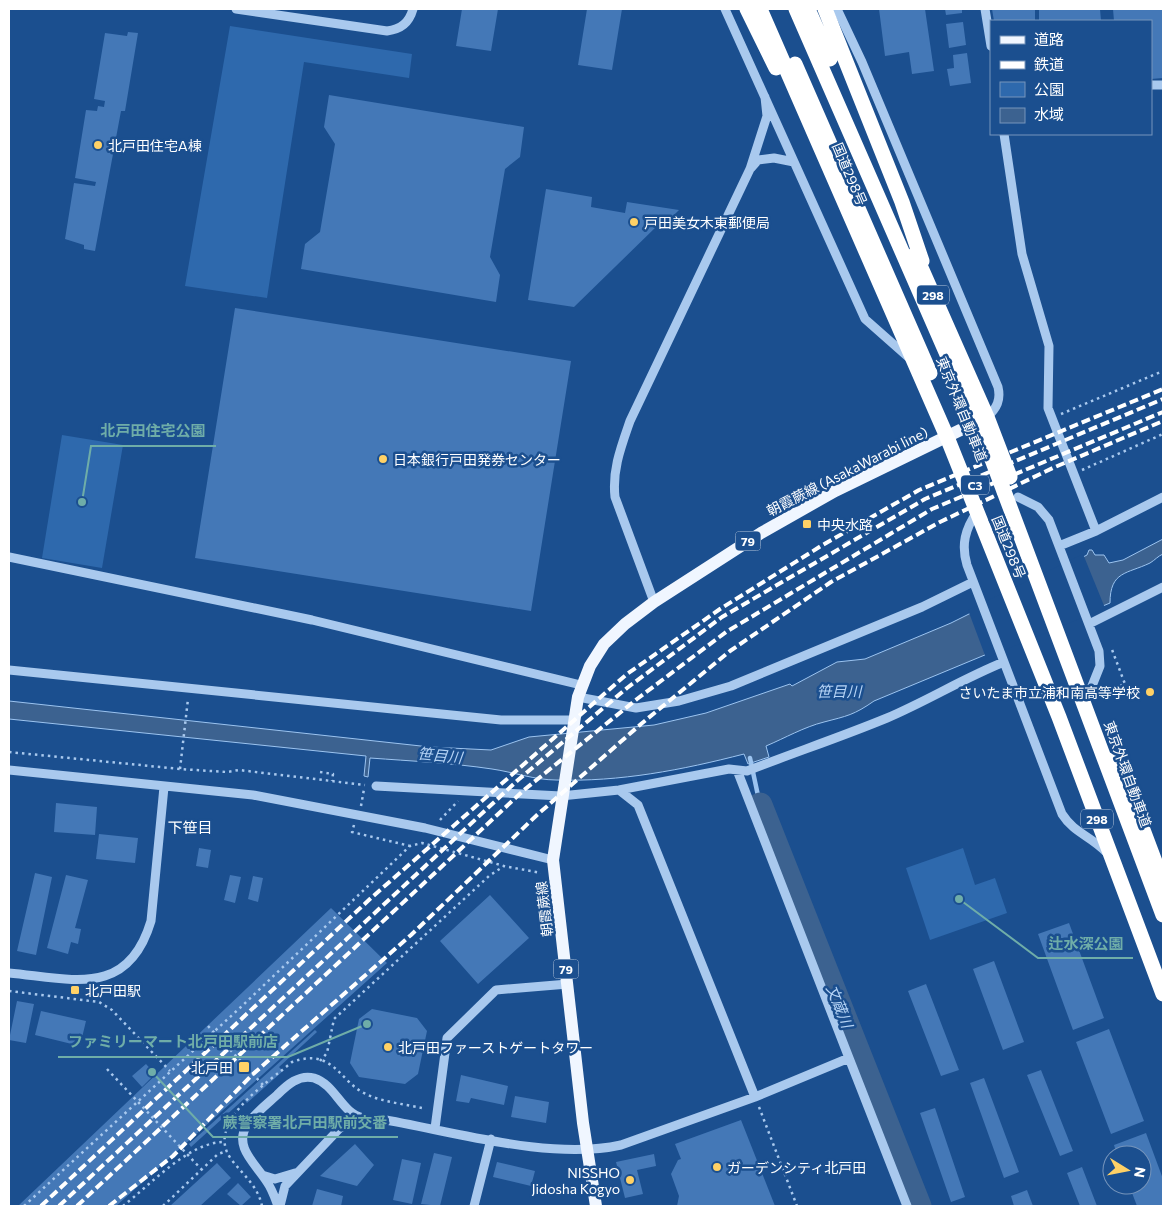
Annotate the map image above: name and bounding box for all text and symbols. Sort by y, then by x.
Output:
legend [990,20,1152,135]
text: 道路 [1034,30,1064,48]
text: 鉄道 [1034,55,1064,73]
text: 公園 [1034,80,1064,98]
text: 水域 [1034,105,1064,123]
place label: 北戸田住宅A棟 [108,137,202,154]
marker: 北戸田住宅A棟 [92,139,104,151]
street label: 国道298号 [829,140,871,208]
place label: 戸田美女木東郵便局 [644,214,770,231]
marker: 戸田美女木東郵便局 [628,216,640,228]
road number: 298 [917,286,949,304]
street label: 東京外環自動車道 [933,354,991,464]
callout: 北戸田住宅公園 [91,416,216,446]
text: 北戸田住宅公園 [100,421,206,439]
street label: 朝霞蕨線 (AsakaWarabi line) [764,423,930,519]
place label: 日本銀行戸田発券センター [393,451,561,468]
marker: 日本銀行戸田発券センター [377,453,389,465]
road number: C3 [961,476,989,494]
street label: 国道298号 [989,513,1029,581]
place label: 中央水路 [817,516,873,533]
marker: 中央水路 [801,518,813,530]
road number: 79 [736,532,760,550]
water label: 笹目川 [816,682,863,700]
place label: さいたま市立浦和南高等学校 [958,684,1140,701]
marker: さいたま市立浦和南高等学校 [1144,686,1156,698]
street label: 東京外環自動車道 [1101,718,1155,830]
water label: 笹目川 [417,744,465,767]
road number: 298 [1081,810,1113,829]
district label: 下笹目 [167,818,213,836]
street label: 朝霞蕨線 [532,880,556,938]
callout: 辻水深公園 [1038,928,1133,958]
text: 辻水深公園 [1048,934,1124,952]
road number: 79 [554,960,578,979]
place label: 北戸田駅 [85,982,141,999]
water label: 文蔵川 [823,982,858,1032]
marker: 北戸田駅 [69,984,81,996]
callout: ファミリーマート北戸田駅前店 [58,1027,288,1057]
text: ファミリーマート北戸田駅前店 [68,1032,278,1050]
place label: 北戸田ファーストゲートタワー [398,1039,593,1056]
marker: 北戸田ファーストゲートタワー [382,1041,394,1053]
place label: 北戸田 [191,1059,233,1076]
marker: 北戸田 [237,1060,251,1074]
callout: 蕨警察署北戸田駅前交番 [213,1107,398,1137]
text: 蕨警察署北戸田駅前交番 [222,1113,388,1131]
north arrow [1102,1145,1152,1195]
place label: ガーデンシティ北戸田 [727,1159,866,1176]
marker: ガーデンシティ北戸田 [711,1161,723,1173]
place label: NISSHO Jidosha Kogyo [531,1164,620,1197]
text: N [1131,1166,1150,1179]
marker: NISSHO Jidosha Kogyo [624,1174,636,1186]

